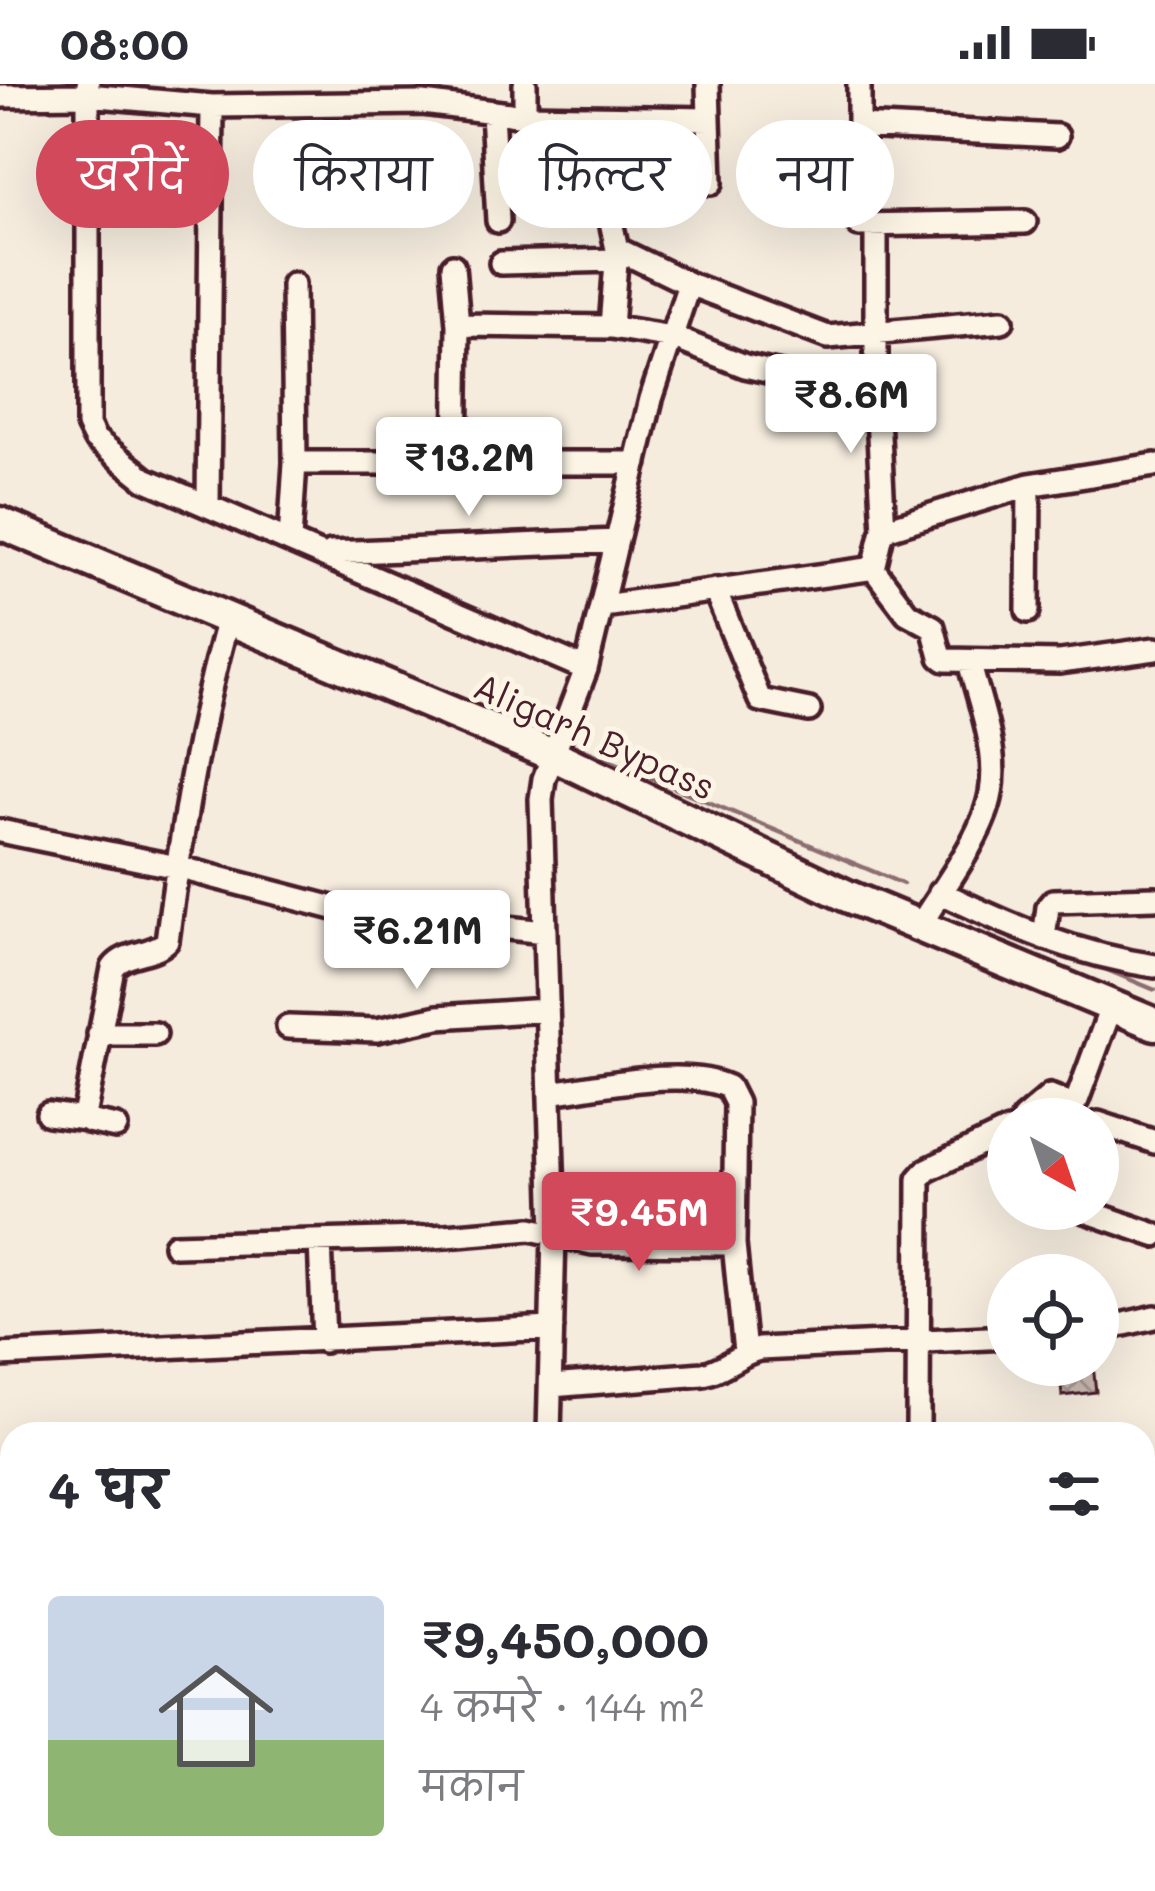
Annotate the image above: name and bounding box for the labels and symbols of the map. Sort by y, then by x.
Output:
pin: ₹8.6M [767,354,935,456]
pin: ₹13.2M [371,417,567,519]
street label: Aligarh Bypass [467,661,723,810]
pin: ₹6.21M [319,890,515,992]
north arrow [987,1098,1119,1230]
pin: ₹9.45M [541,1172,737,1274]

